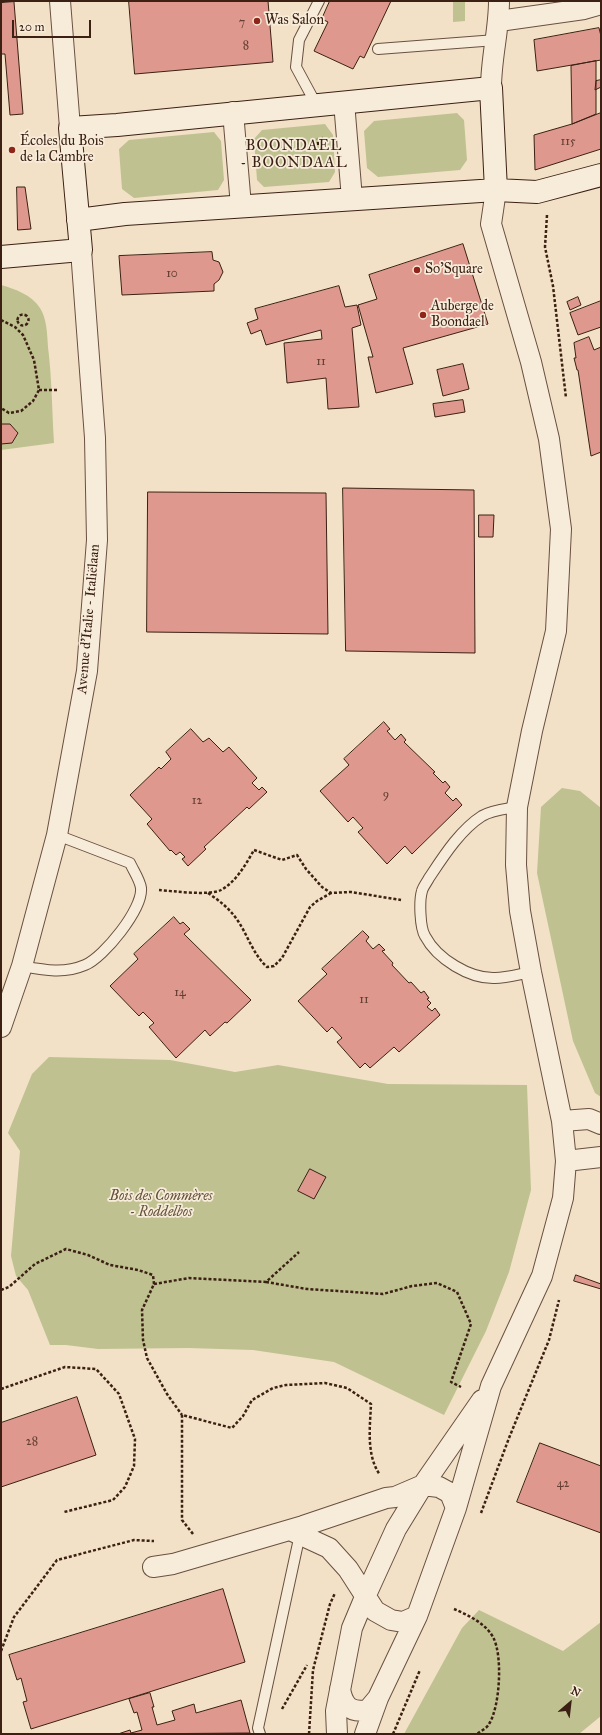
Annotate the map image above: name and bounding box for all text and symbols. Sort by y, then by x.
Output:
scale bar [14,12,93,38]
place label: Was Salon [265,13,324,29]
house number: 7 [239,16,245,30]
marker: Was Salon [252,16,262,26]
text: 20 m [19,20,45,34]
house number: 8 [243,39,249,53]
place label: Écoles du Bois de la Cambre [20,134,104,166]
house number: 115 [561,135,575,149]
district label: BOONDAEL - BOONDAAL [240,137,348,172]
marker: Écoles du Bois de la Cambre [7,145,17,155]
place label: So'Square [425,262,483,278]
marker: So'Square [412,265,422,275]
house number: 10 [166,267,178,281]
place label: Auberge de Boondael [431,299,494,332]
marker: Auberge de Boondael [418,310,428,320]
house number: 11 [316,355,326,369]
street label: Avenue d'Italie - Italiëlaan [74,543,104,695]
house number: 9 [383,788,389,802]
house number: 12 [192,794,202,808]
house number: 14 [174,986,186,1000]
house number: 11 [359,993,369,1007]
park label: Bois des Commères - Roddelbos [110,1189,212,1222]
house number: 28 [26,1435,38,1449]
house number: 42 [557,1477,569,1491]
north arrow [550,1683,590,1723]
text: N [569,1684,583,1700]

